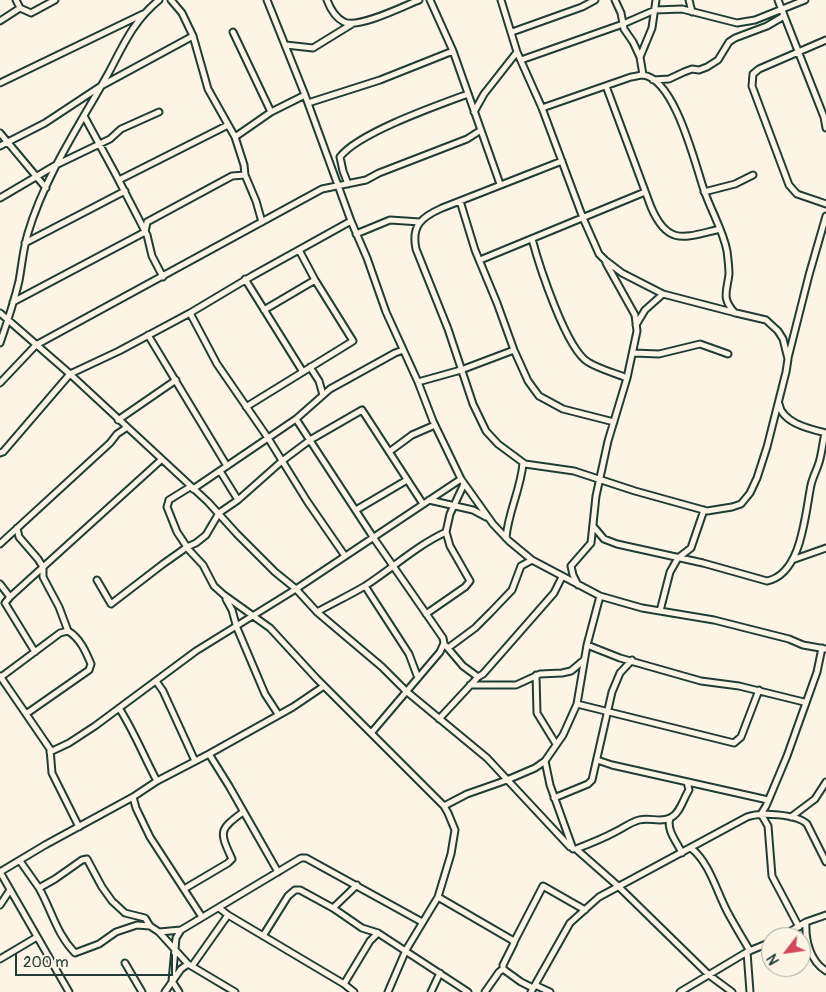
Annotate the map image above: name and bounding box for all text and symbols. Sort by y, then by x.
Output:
north arrow [761,927,811,977]
scale bar [18,944,175,976]
text: N [764,951,783,968]
text: 200 m [23,953,68,972]

